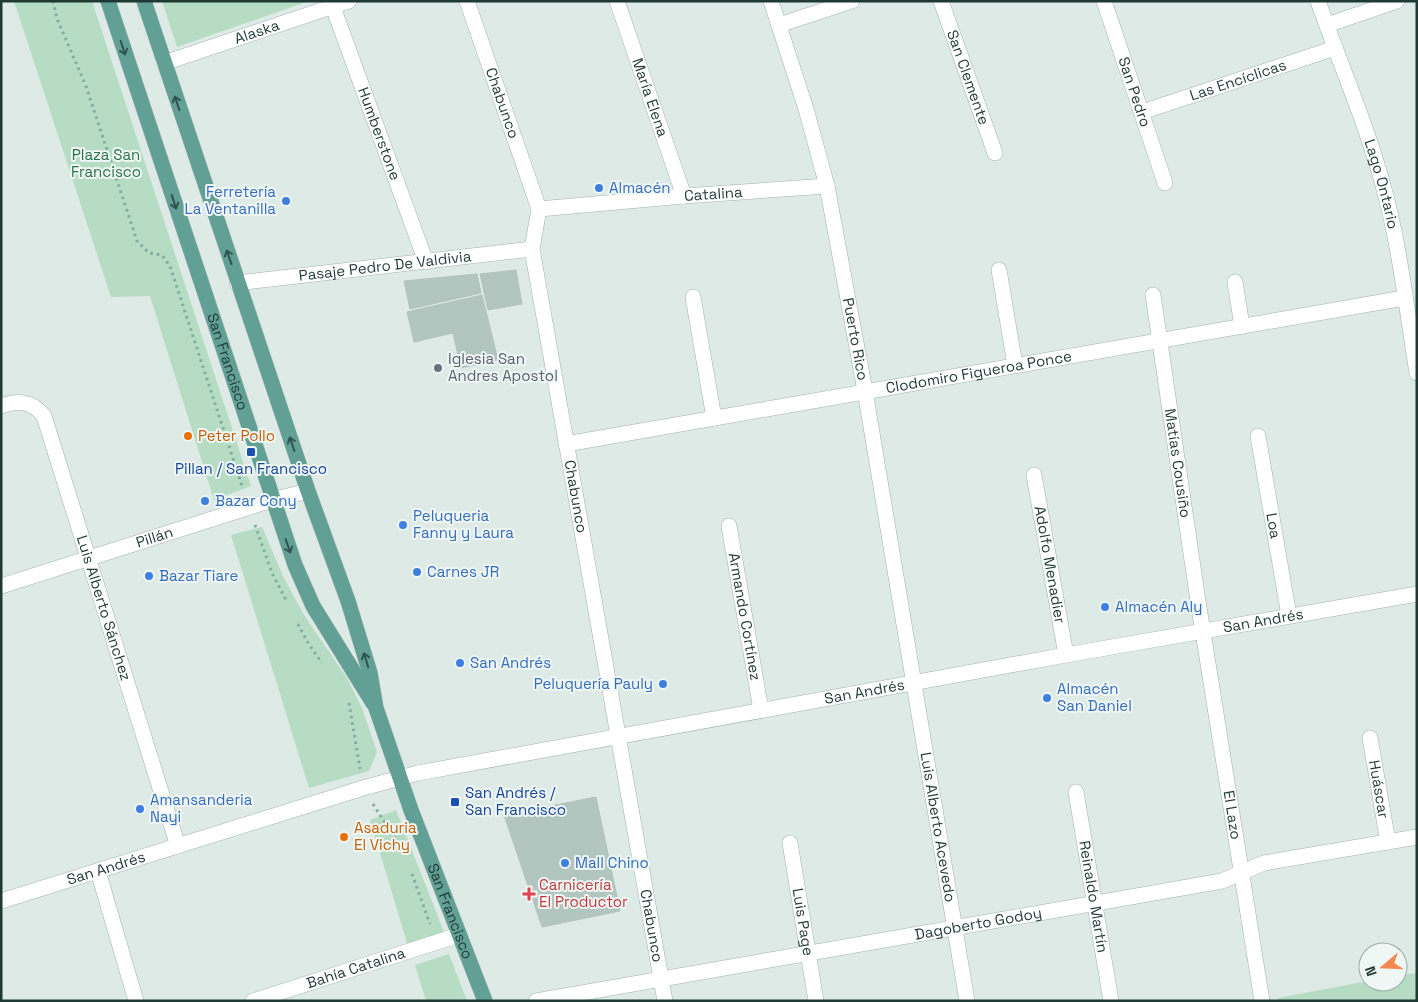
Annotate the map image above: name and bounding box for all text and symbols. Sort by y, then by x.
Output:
street label: Alaska [232,15,282,48]
street label: San Clemente [943,27,994,127]
one-way arrow [119,39,128,55]
street label: San Pedro [1114,54,1156,129]
street label: María Elena [628,55,673,140]
street label: Las Encíclicas [1187,55,1289,105]
street label: Chabunco [482,65,524,141]
street label: Humberstone [354,84,405,183]
one-way arrow [172,96,182,112]
street label: Lago Ontario [1360,136,1403,231]
park label: Plaza San Francisco [71,145,141,181]
place label: Almacén [609,178,671,197]
place label: Ferretería La Ventanilla [185,182,276,218]
marker: Almacén [593,182,605,194]
street label: Catalina [683,182,744,205]
one-way arrow [170,194,179,209]
marker: Ferretería La Ventanilla [280,195,292,207]
street label: Pasaje Pedro De Valdivia [298,246,473,285]
one-way arrow [224,250,233,266]
street label: Puerto Rico [839,296,873,382]
street label: San Francisco [203,311,253,413]
street label: Clodomiro Figueroa Ponce [884,346,1073,397]
place label: Iglesia San Andres Apostol [448,349,558,385]
marker: Iglesia San Andres Apostol [432,362,444,374]
street label: Matías Cousiño [1161,407,1196,519]
place label: Peter Pollo [198,426,275,445]
marker: Peter Pollo [182,430,194,442]
one-way arrow [287,437,296,453]
marker: Pillan / San Francisco [245,446,257,458]
street label: Chabunco [560,458,592,534]
place label: Pillan / San Francisco [175,459,327,478]
place label: Bazar Cony [215,491,297,510]
marker: Bazar Cony [199,495,211,507]
street label: Adolfo Menadier [1031,504,1070,625]
place label: Peluqueria Fanny y Laura [413,506,514,542]
street label: Loa [1262,511,1286,540]
marker: Peluqueria Fanny y Laura [397,519,409,531]
street label: Pillán [133,522,175,552]
street label: Luis Alberto Sánchez [73,533,136,683]
one-way arrow [284,538,293,553]
street label: Armando Cortínez [725,551,766,682]
place label: Carnes JR [427,562,499,581]
place label: Bazar Tiare [159,566,238,585]
marker: Carnes JR [411,566,423,578]
marker: Bazar Tiare [143,570,155,582]
place label: Almacén Aly [1115,597,1202,616]
marker: Almacén Aly [1099,601,1111,613]
street label: San Andrés [1221,604,1305,637]
one-way arrow [361,653,371,669]
place label: San Andrés [470,653,551,672]
marker: San Andrés [454,657,466,669]
place label: Peluquería Pauly [534,674,653,693]
street label: San Andrés [823,675,906,708]
marker: Peluquería Pauly [657,678,669,690]
place label: Almacén San Daniel [1057,679,1132,715]
marker: Almacén San Daniel [1041,692,1053,704]
street label: Luis Alberto Acevedo [916,750,960,904]
street label: Huáscar [1365,759,1394,820]
place label: San Andrés / San Francisco [465,783,566,819]
street label: El Lazo [1219,789,1246,841]
place label: Amansanderia Nayi [150,790,253,826]
marker: San Andrés / San Francisco [449,796,461,808]
marker: Amansanderia Nayi [134,803,146,815]
place label: Asaduria El Vichy [354,818,417,854]
marker: Asaduria El Vichy [338,831,350,843]
street label: Reinaldo Martín [1075,839,1113,954]
street label: San Andrés [64,847,148,889]
place label: Mall Chino [575,853,649,872]
marker: Mall Chino [559,857,571,869]
street label: San Francisco [424,861,478,962]
place label: Carnicería El Productor [539,875,628,911]
street label: Luis Page [789,886,818,957]
marker: Carnicería El Productor [523,888,535,900]
street label: Chabunco [636,888,668,964]
street label: Dagoberto Godoy [913,903,1043,944]
north arrow [1358,942,1408,992]
street label: Bahía Catalina [304,943,408,992]
text: N [1361,964,1381,979]

